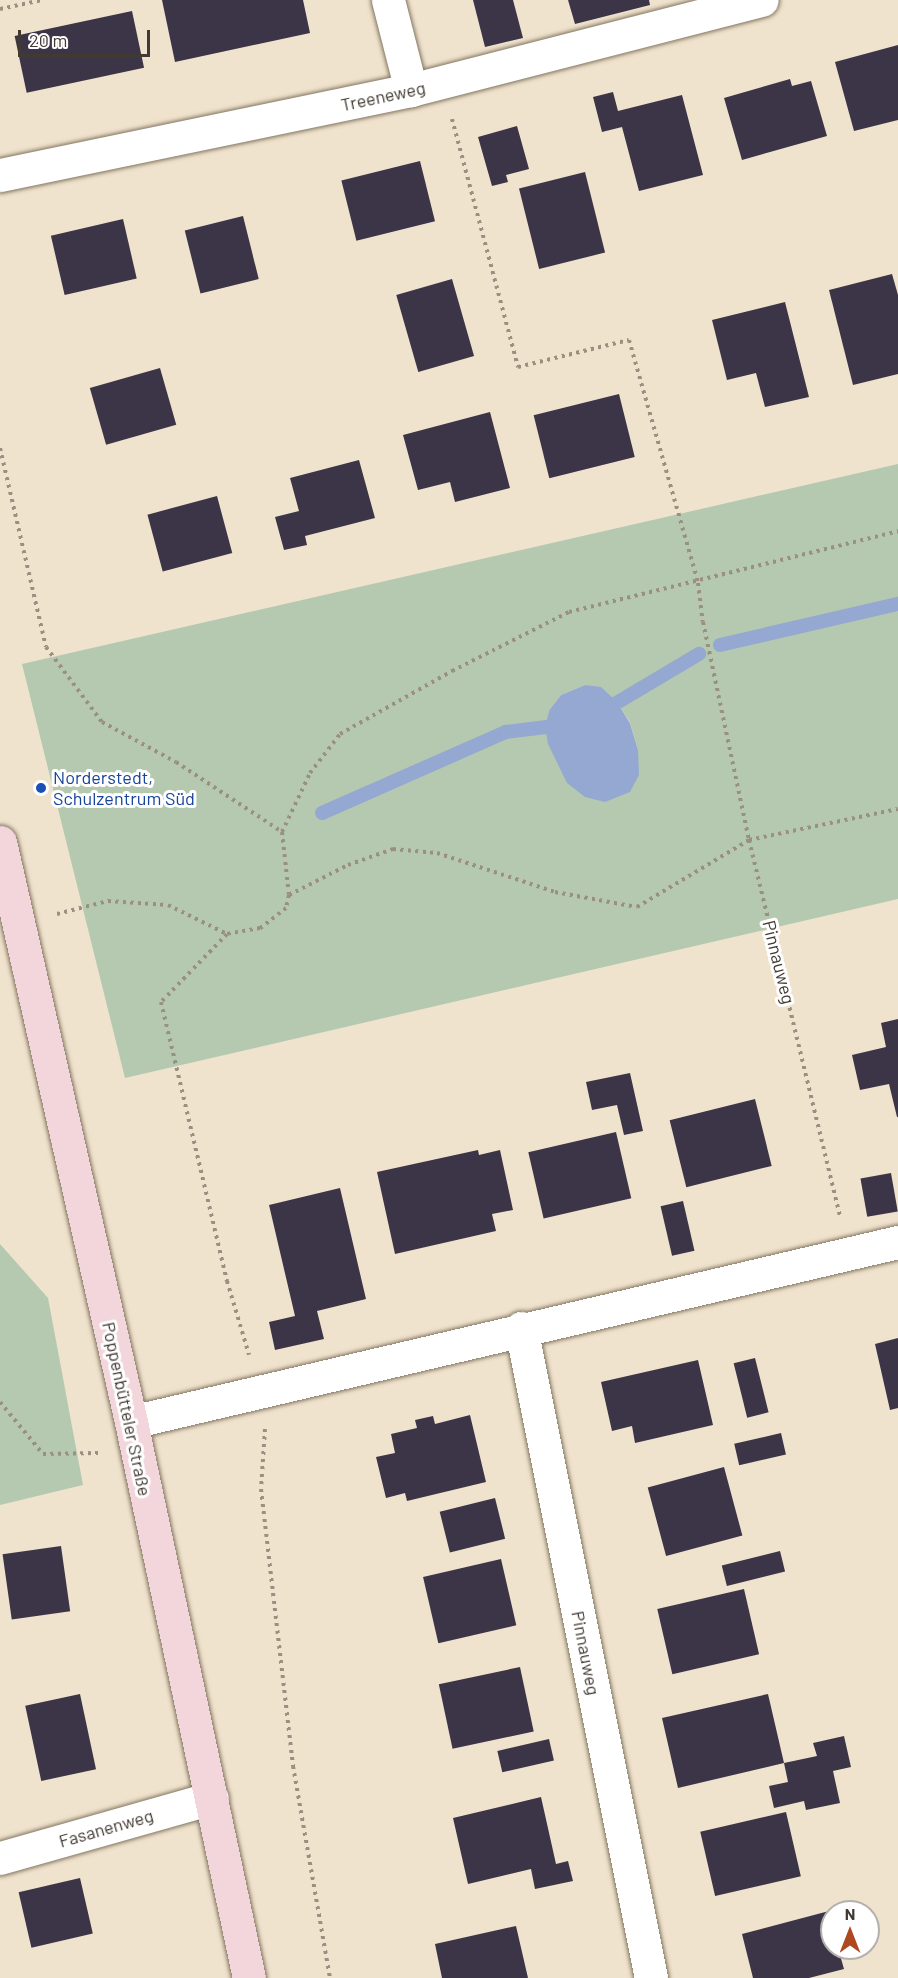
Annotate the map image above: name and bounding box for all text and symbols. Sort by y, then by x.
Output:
scale bar [21,18,153,56]
text: 20 m [29,29,67,51]
street label: Treeneweg [339,77,427,115]
place label: Norderstedt, Schulzentrum Süd [53,767,195,810]
marker: Norderstedt, Schulzentrum Süd [34,781,48,795]
street label: Pinnauweg [758,918,800,1006]
street label: Poppenbütteler Straße [98,1320,156,1498]
street label: Pinnauweg [567,1609,605,1697]
street label: Fasanenweg [56,1804,156,1852]
north arrow [820,1900,880,1960]
text: N [845,1904,855,1923]

